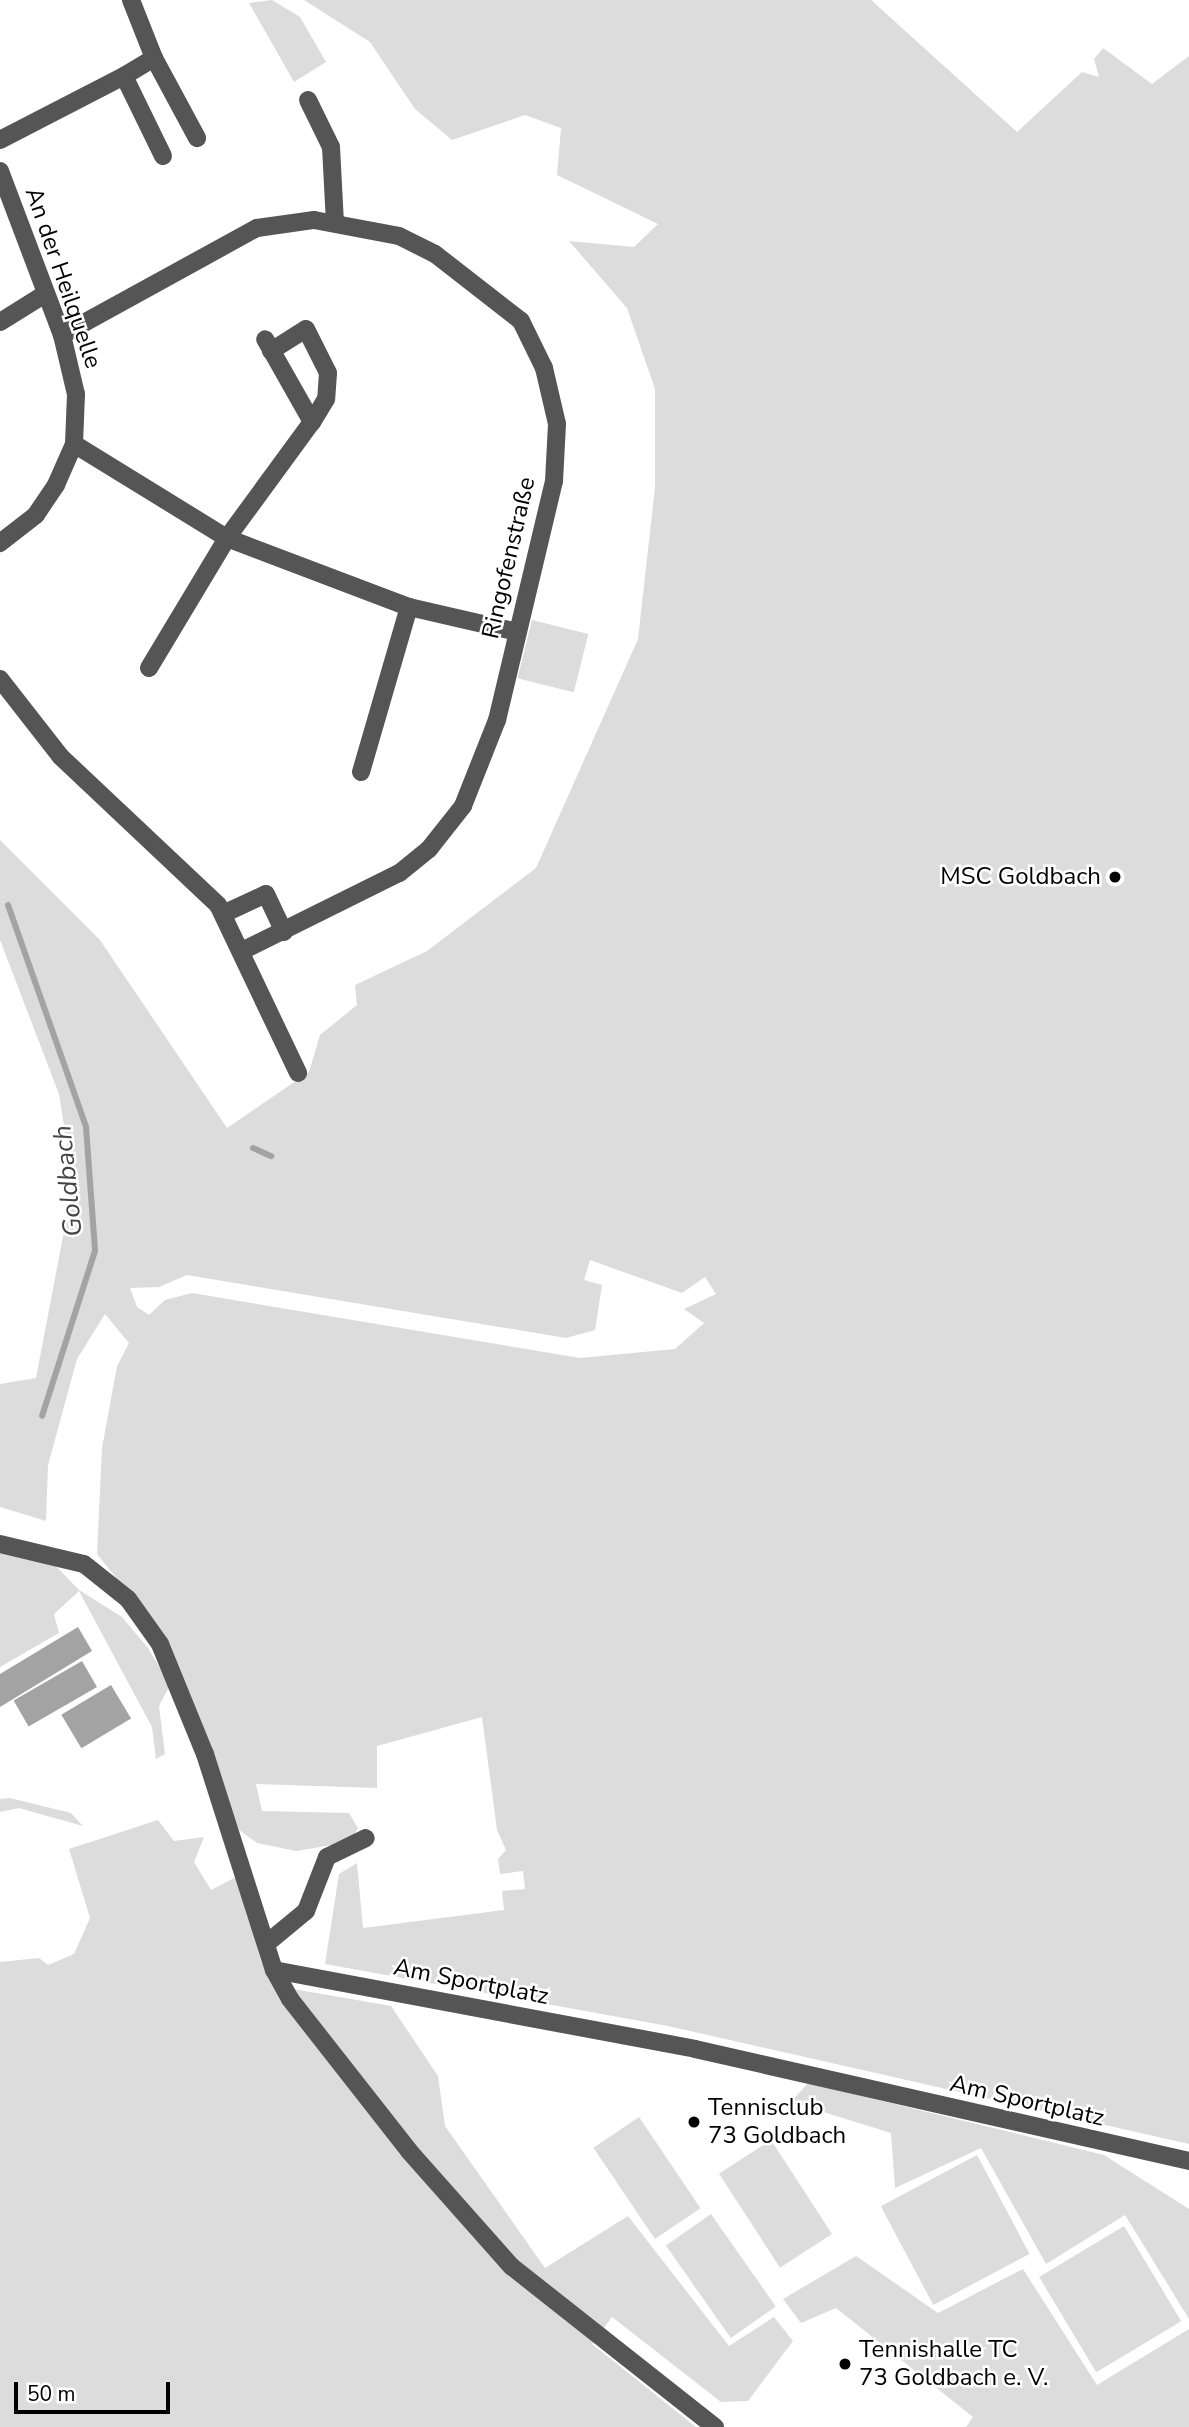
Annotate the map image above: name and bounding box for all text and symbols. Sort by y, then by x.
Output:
street label: An der Heilquelle [19,184,107,372]
street label: Ringofenstraße [476,474,542,642]
place label: MSC Goldbach [940,863,1101,891]
marker: MSC Goldbach [1107,869,1123,885]
water label: Goldbach [47,1124,89,1238]
street label: Am Sportplatz [391,1953,551,2011]
street label: Am Sportplatz [947,2069,1107,2133]
place label: Tennisclub 73 Goldbach [708,2094,846,2150]
marker: Tennisclub 73 Goldbach [686,2114,702,2130]
place label: Tennishalle TC 73 Goldbach e. V. [859,2336,1048,2392]
marker: Tennishalle TC 73 Goldbach e. V. [837,2356,853,2372]
scale bar [18,2368,173,2412]
text: 50 m [27,2380,76,2408]

